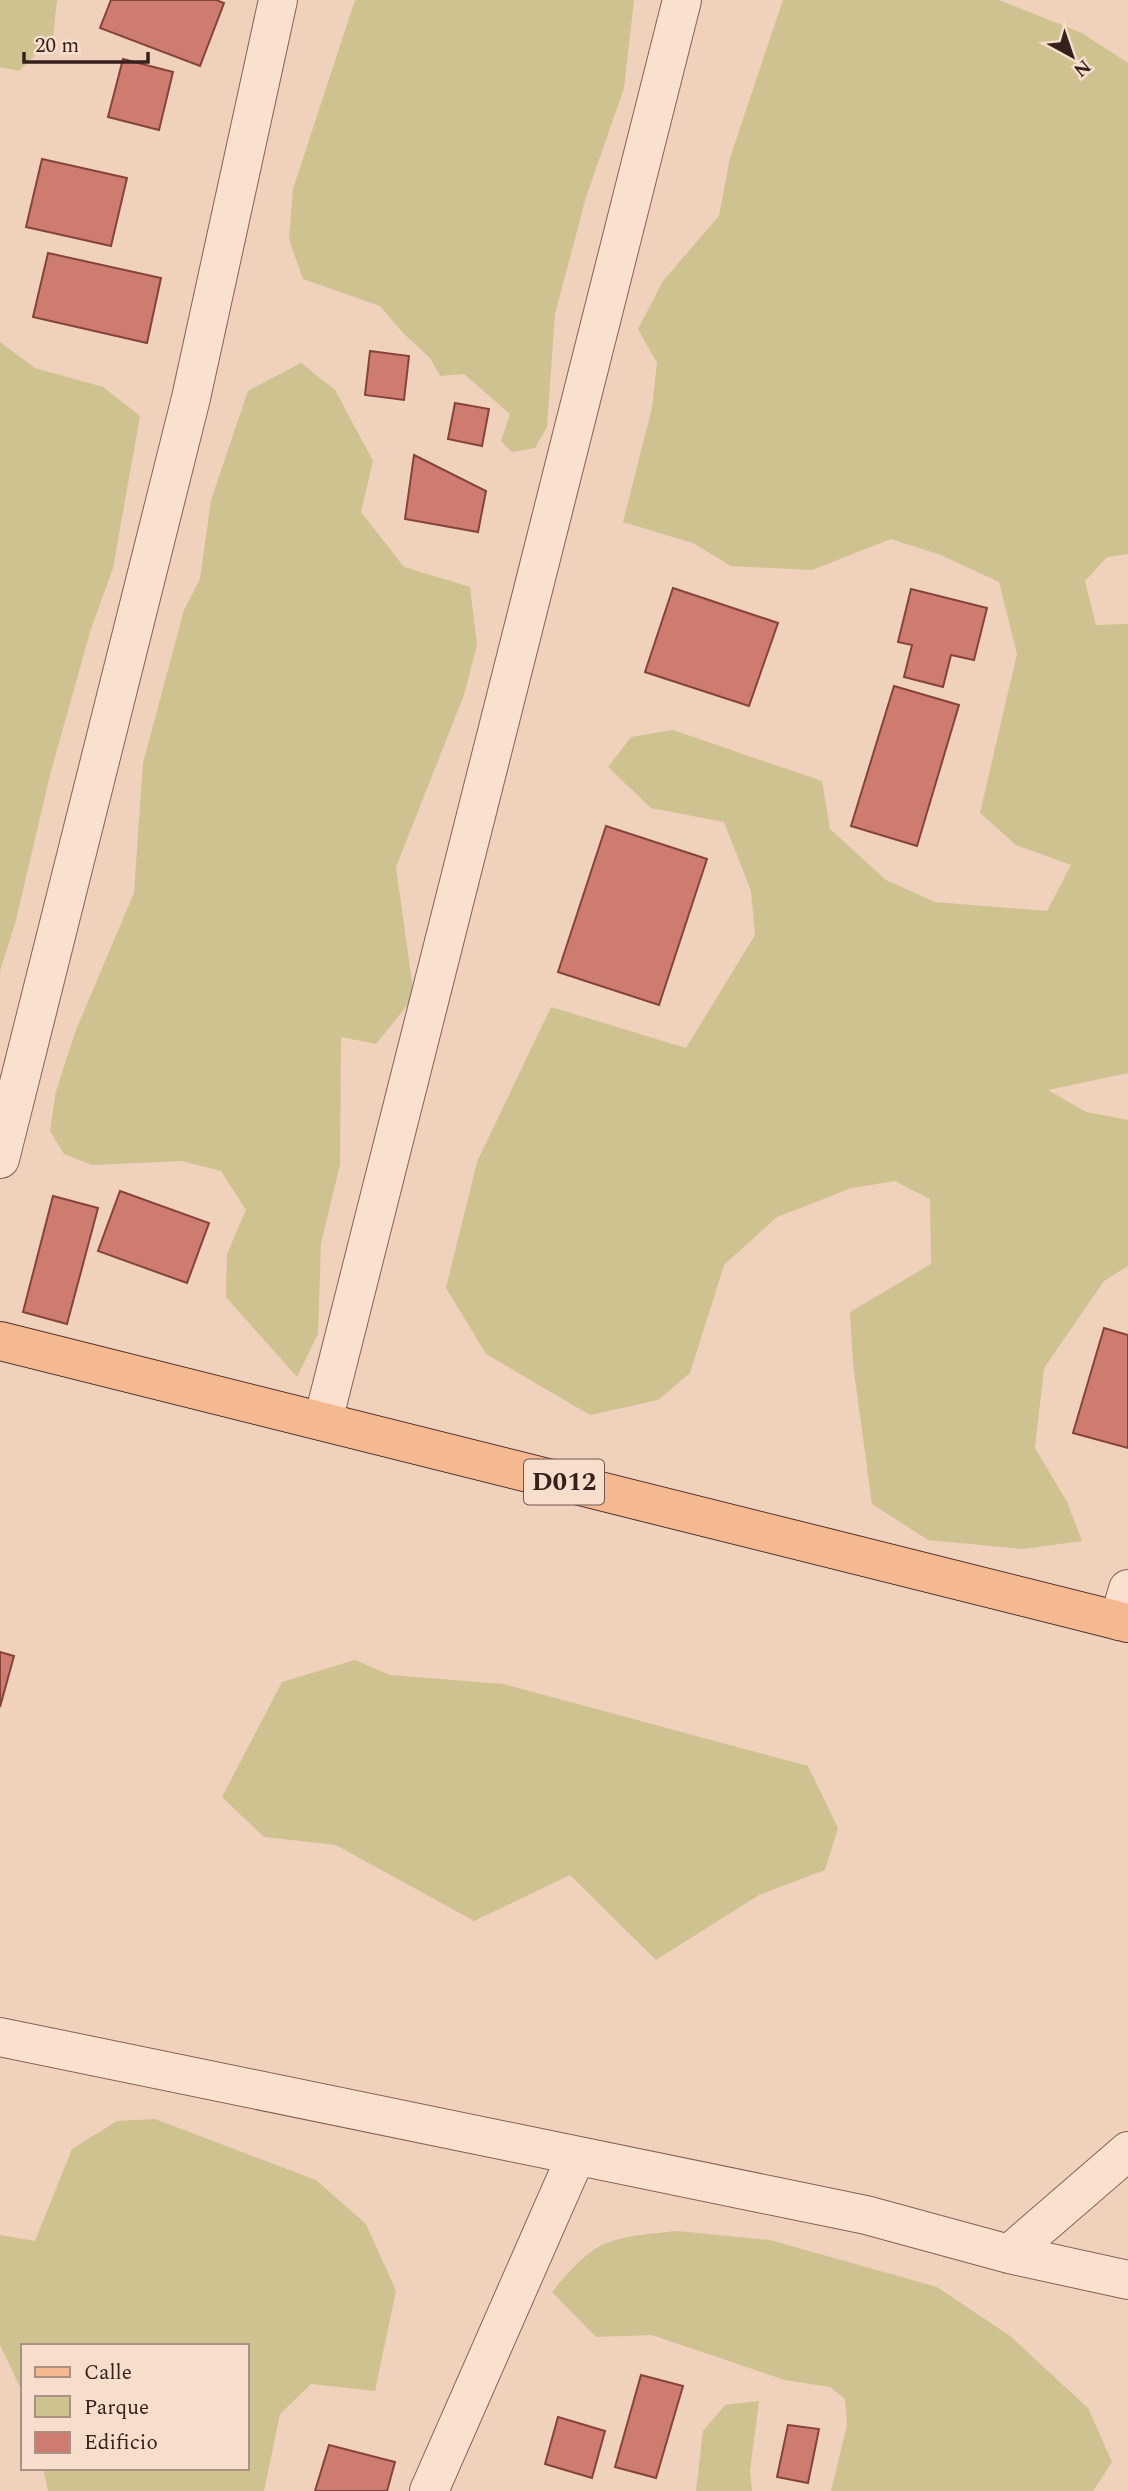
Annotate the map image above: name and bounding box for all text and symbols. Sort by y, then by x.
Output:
scale bar [24,21,149,65]
north arrow [1037,21,1107,91]
text: 20 m [35,30,79,62]
text: N [1067,52,1097,84]
road number: D012 [524,1460,604,1504]
legend [21,2344,248,2470]
text: Calle [84,2357,132,2389]
text: Parque [84,2392,149,2424]
text: Edificio [84,2427,158,2459]

